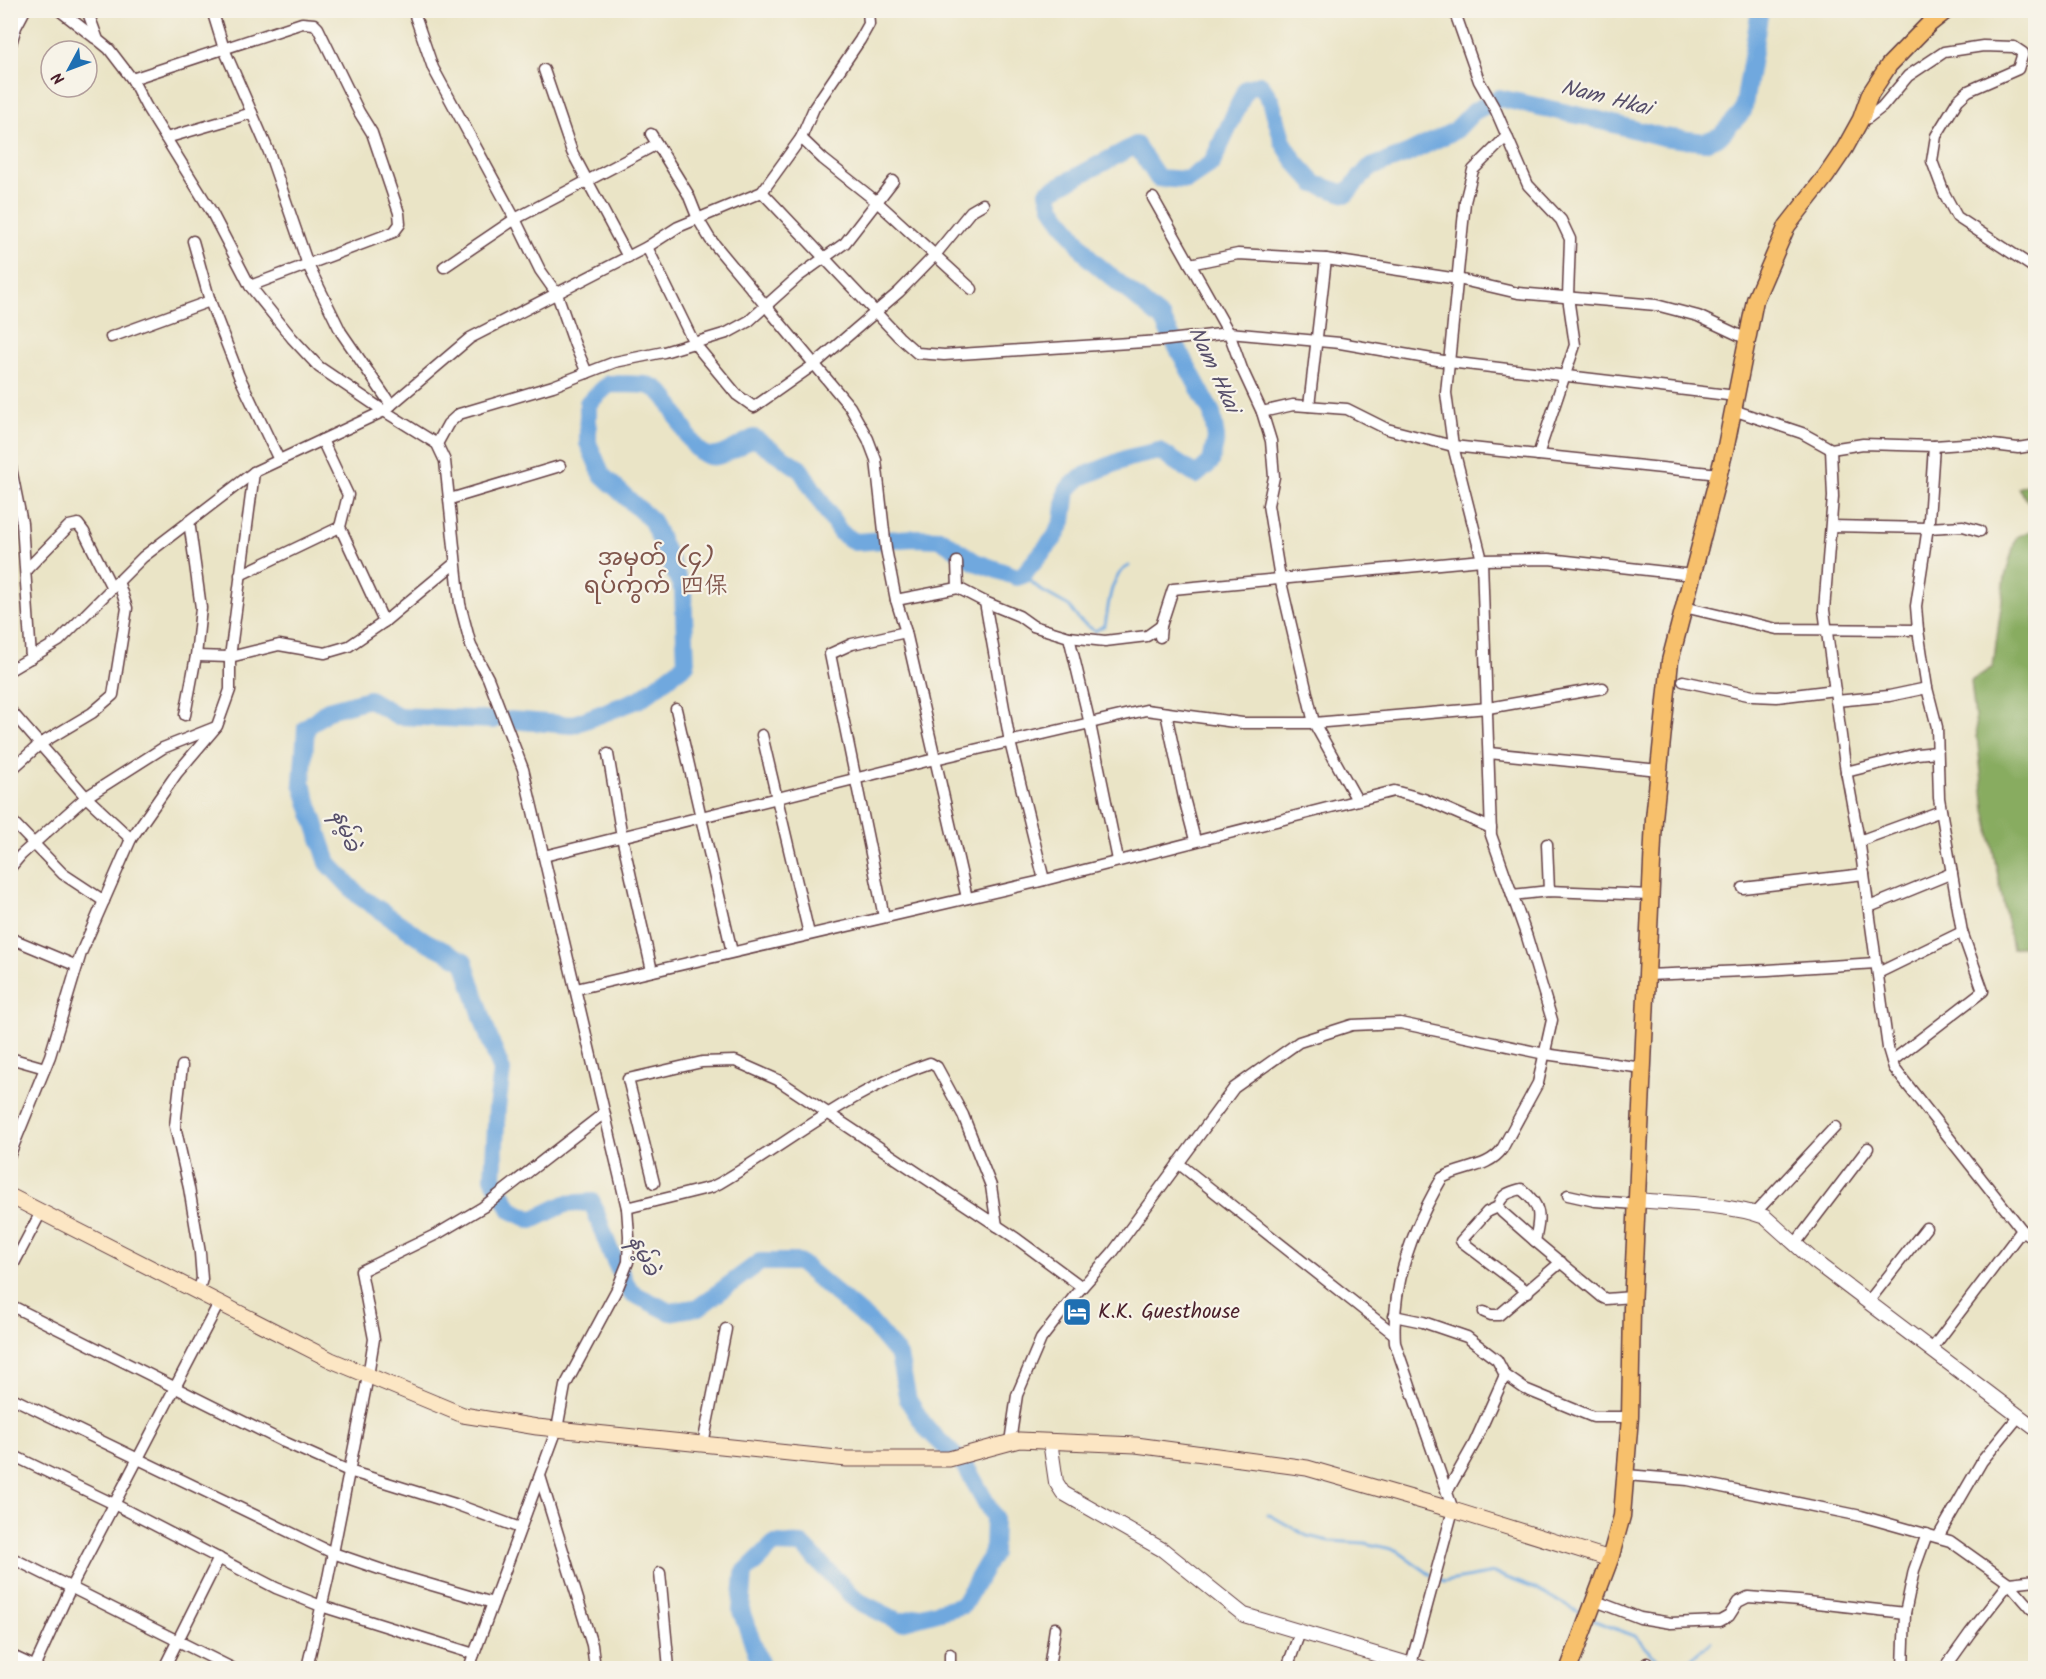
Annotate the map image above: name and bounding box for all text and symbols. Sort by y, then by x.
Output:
north arrow [39,39,99,99]
text: N [46,66,72,90]
water label: Nam Hkai [1557,71,1660,128]
water label: Nam Hkai [1178,321,1250,423]
district label: အမှတ် (၄) ရပ်ကွက် 四保 [584,539,728,606]
water label: နမ့်ခဲ [321,805,369,858]
water label: နမ့်ခဲ [618,1229,668,1284]
hotel icon: K.K. Guesthouse [1061,1296,1093,1328]
place label: K.K. Guesthouse [1098,1296,1240,1329]

